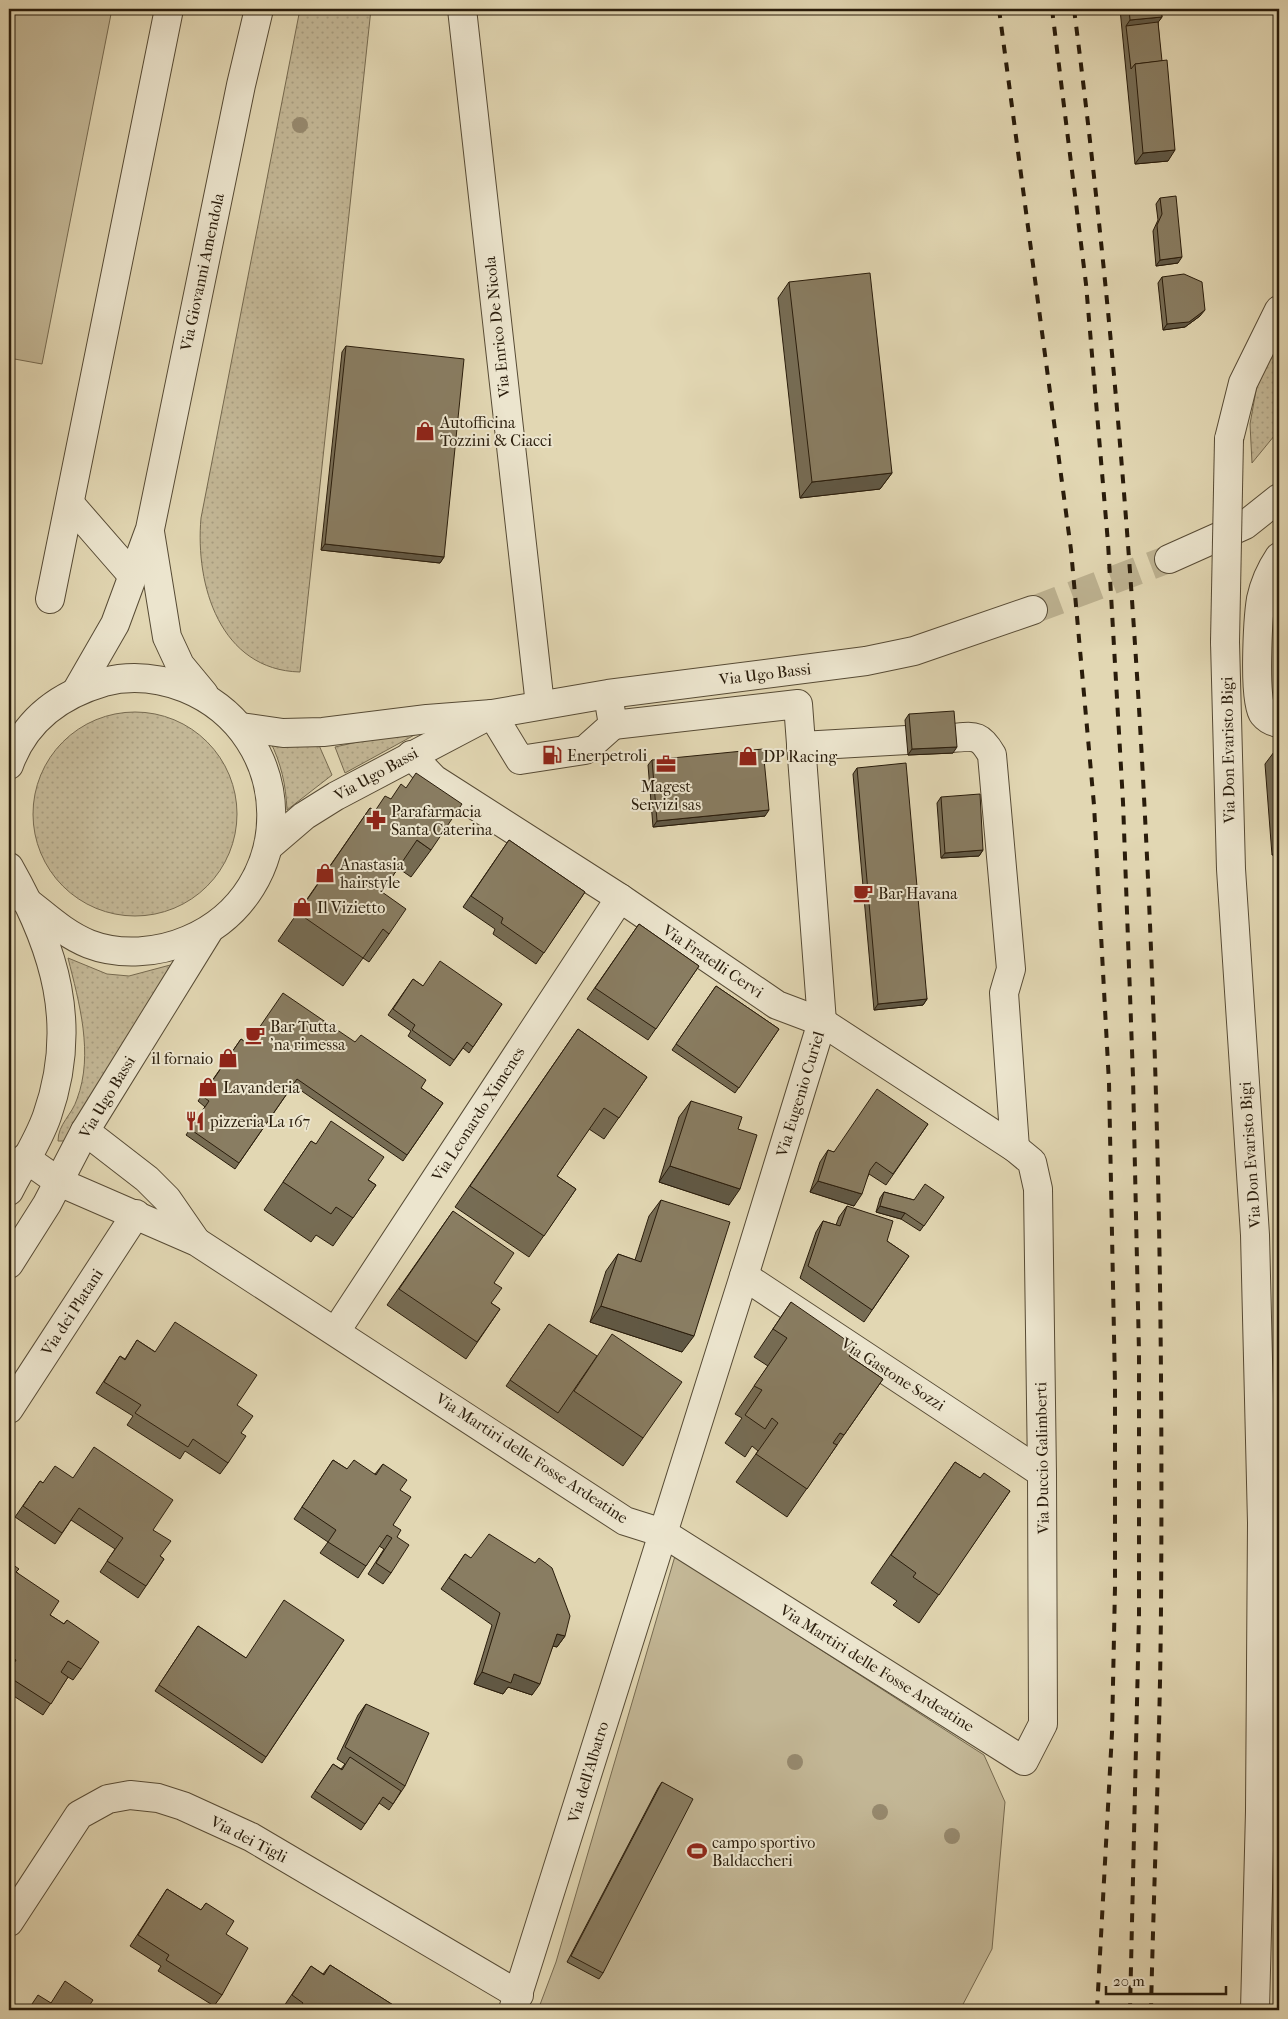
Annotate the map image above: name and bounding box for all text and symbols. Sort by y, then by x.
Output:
street label: Via Giovanni Amendola [176,191,228,354]
street label: Via Enrico De Nicola [480,255,514,400]
place label: Autofficina Tozzini & Ciacci [439,413,552,450]
shop icon: Autofficina Tozzini & Ciacci [414,420,436,442]
street label: Via Ugo Bassi [717,659,812,689]
street label: Via Don Evaristo Bigi [1217,676,1239,825]
street label: Via Ugo Bassi [330,743,421,805]
fuel station icon: Enerpetroli [541,744,563,766]
shop icon: DP Racing [737,745,759,767]
place label: Enerpetroli [567,746,648,765]
place label: DP Racing [763,747,837,766]
office icon: Magest Servizi sas [655,753,677,775]
place label: Magest Servizi sas [631,777,701,814]
place label: Parafarmacia Santa Caterina [391,802,493,839]
pharmacy icon: Parafarmacia Santa Caterina [365,809,387,831]
place label: Anastasia hairstyle [339,855,405,892]
shop icon: Anastasia hairstyle [314,862,336,884]
cafe icon: Bar Havana [852,882,874,904]
place label: Bar Havana [878,884,958,903]
shop icon: Il Vizietto [291,896,313,918]
place label: Il Vizietto [317,898,385,917]
street label: Via Fratelli Cervi [658,920,767,1002]
place label: Bar Tutta 'na rimessa [270,1017,346,1054]
cafe icon: Bar Tutta 'na rimessa [244,1024,266,1046]
street label: Via Eugenio Curiel [772,1028,828,1160]
street label: Via Leonardo Ximenes [427,1043,529,1186]
shop icon: il fornaio [217,1047,239,1069]
place label: il fornaio [151,1049,213,1068]
street label: Via Ugo Bassi [74,1052,139,1143]
shop icon: Lavanderia [197,1076,219,1098]
place label: Lavanderia [223,1078,300,1097]
street label: Via Don Evaristo Bigi [1235,1081,1265,1230]
restaurant icon: pizzeria La 167 [184,1110,206,1132]
place label: pizzeria La 167 [209,1112,310,1131]
street label: Via dei Platani [36,1265,107,1360]
street label: Via Gastone Sozzi [837,1333,949,1415]
street label: Via Duccio Galimberti [1031,1382,1053,1535]
street label: Via Martiri delle Fosse Ardeatine [432,1388,632,1527]
street label: Via Martiri delle Fosse Ardeatine [776,1600,978,1736]
street label: Via dell'Albatro [563,1719,612,1826]
street label: Via dei Tigli [207,1811,291,1867]
place label: campo sportivo Baldaccheri [712,1833,815,1870]
sports icon: campo sportivo Baldaccheri [686,1840,708,1862]
scale bar [1106,1964,1226,1996]
text: 20 m [1113,1972,1145,1990]

